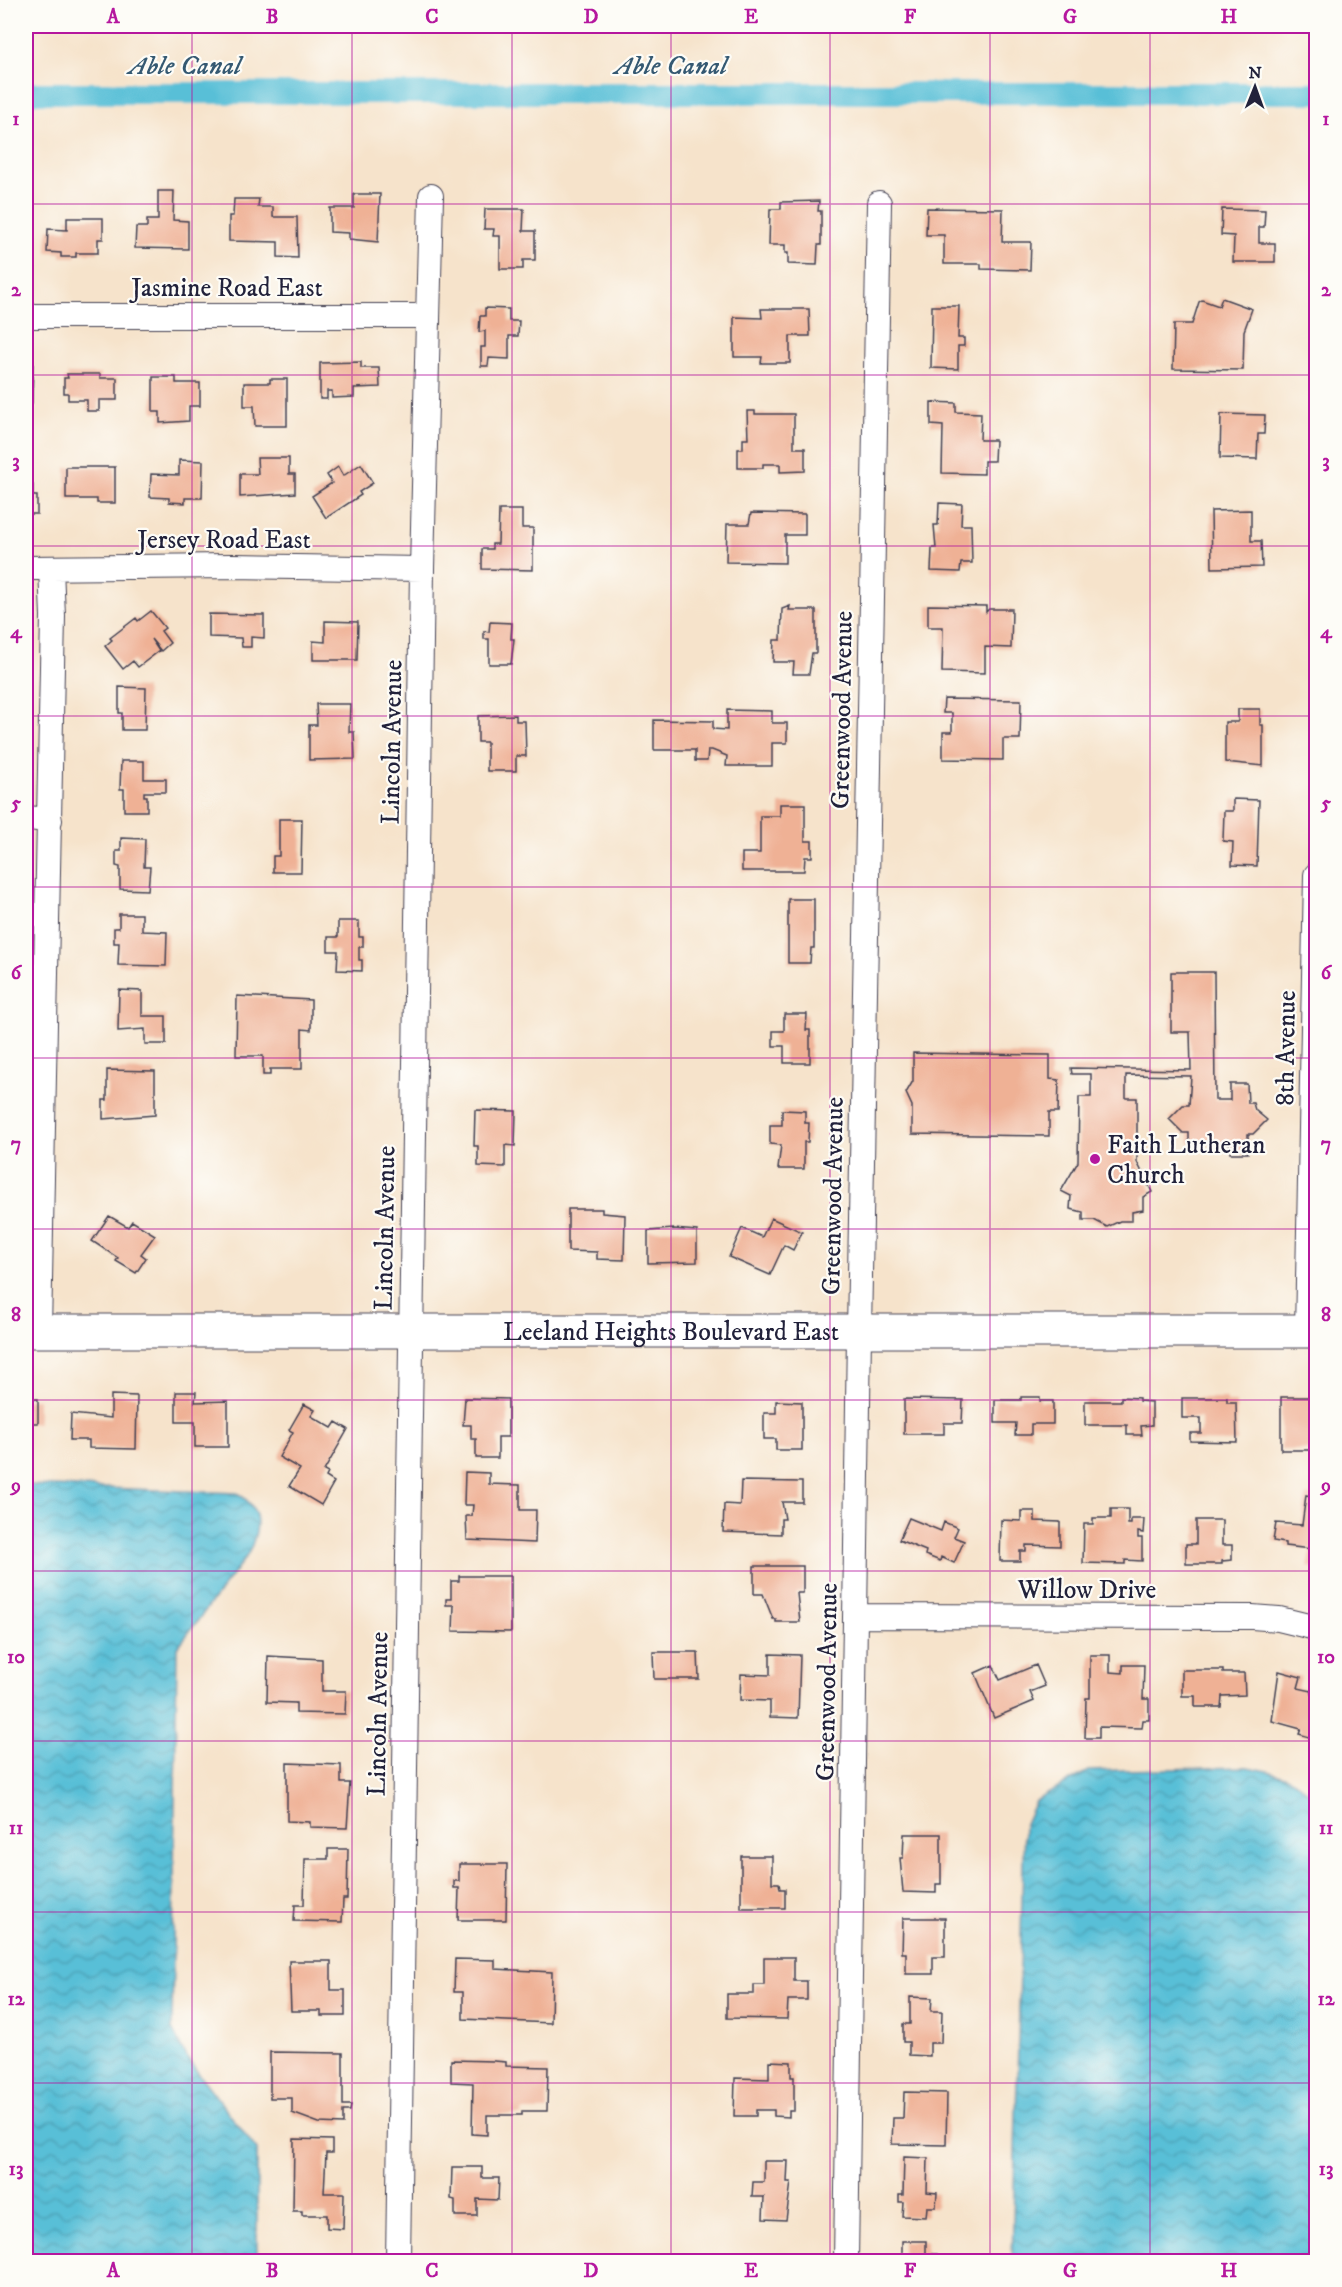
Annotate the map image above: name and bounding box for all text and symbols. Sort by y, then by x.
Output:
text: A [106,5,121,30]
text: B [266,5,278,30]
text: C [425,5,439,30]
text: D [584,5,599,30]
text: E [744,5,758,30]
text: F [904,5,917,30]
text: G [1063,5,1077,30]
text: H [1221,5,1238,30]
water label: Able Canal [126,49,244,83]
water label: Able Canal [612,49,730,83]
north arrow [1225,57,1285,117]
text: N [1249,63,1262,83]
text: 1 [12,107,20,132]
text: 1 [1322,107,1330,132]
street label: Jasmine Road East [129,272,323,305]
text: 2 [11,278,22,303]
text: 2 [1321,278,1332,303]
text: 3 [12,449,20,474]
text: 3 [1322,449,1330,474]
street label: Jersey Road East [135,524,311,557]
street label: Greenwood Avenue [824,611,861,809]
text: 4 [10,620,23,645]
text: 4 [1320,620,1333,645]
street label: Lincoln Avenue [375,659,410,825]
text: 5 [10,791,21,816]
text: 5 [1320,791,1331,816]
text: 6 [11,961,23,986]
text: 6 [1321,961,1333,986]
street label: 8th Avenue [1269,990,1304,1106]
street label: Greenwood Avenue [815,1097,852,1295]
place label: Faith Lutheran Church [1107,1129,1266,1192]
text: 7 [11,1132,21,1157]
text: 7 [1321,1132,1331,1157]
street label: Lincoln Avenue [368,1145,403,1311]
marker: Faith Lutheran Church [1088,1152,1102,1166]
text: 8 [11,1303,21,1328]
text: 8 [1321,1303,1331,1328]
street label: Leeland Heights Boulevard East [503,1316,839,1349]
text: 9 [9,1474,21,1499]
text: 9 [1319,1474,1331,1499]
street label: Willow Drive [1017,1574,1156,1607]
street label: Greenwood Avenue [809,1583,846,1781]
street label: Lincoln Avenue [361,1631,396,1797]
text: 10 [7,1645,25,1670]
text: 10 [1317,1645,1335,1670]
text: 11 [9,1816,23,1841]
text: 11 [1319,1816,1333,1841]
text: 12 [7,1987,26,2012]
text: 12 [1317,1987,1336,2012]
text: 13 [9,2157,23,2182]
text: 13 [1319,2157,1333,2182]
text: A [106,2259,121,2284]
text: B [266,2259,278,2284]
text: C [425,2259,439,2284]
text: D [584,2259,599,2284]
text: E [744,2259,758,2284]
text: F [904,2259,917,2284]
text: G [1063,2259,1077,2284]
text: H [1221,2259,1238,2284]

